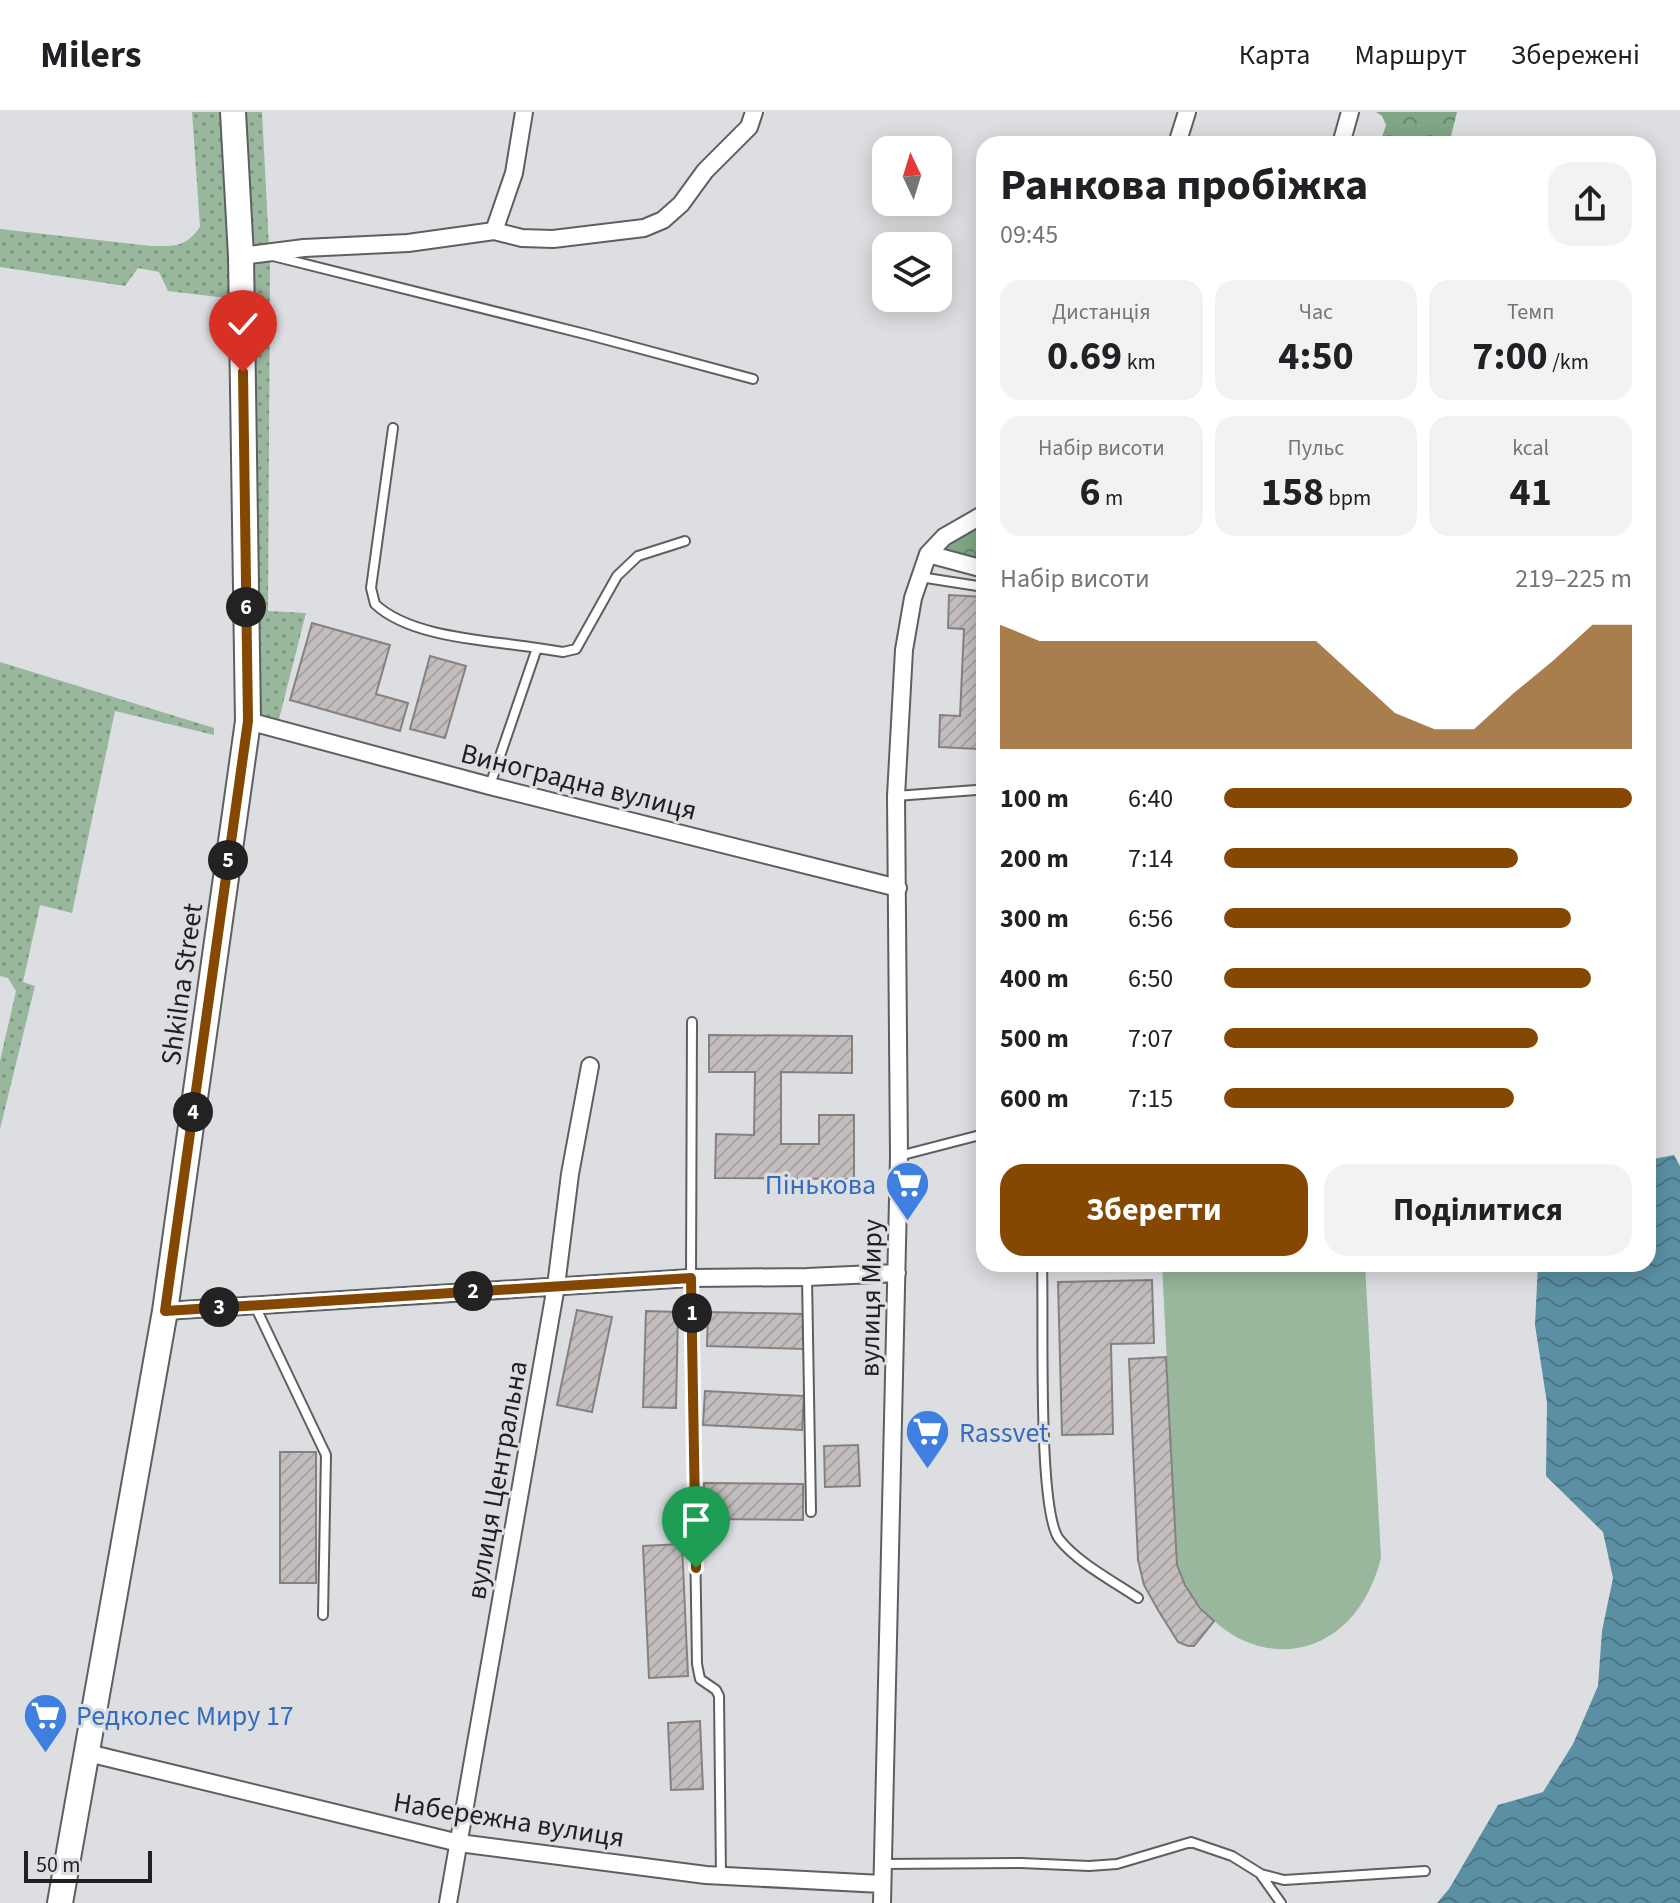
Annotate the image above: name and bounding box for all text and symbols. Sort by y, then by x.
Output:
text: Milers [40,28,142,82]
text: Карта [1239,35,1310,75]
text: Маршрут [1354,35,1467,75]
text: Збережені [1511,35,1640,75]
north arrow [872,136,952,216]
map controls [872,136,952,312]
text: Ранкова пробіжка [1000,154,1368,217]
button: share [1548,162,1632,246]
text: 09:45 [1000,216,1058,253]
button: layers [872,232,952,312]
pin [209,290,277,372]
text: Дистанція [1052,296,1151,328]
text: Час [1299,296,1333,328]
text: Темп [1507,296,1554,328]
icon: check [221,302,265,346]
text: 0.69 [1047,328,1122,385]
text: 4:50 [1278,328,1354,385]
text: 7:00 [1472,328,1548,385]
text: km [1122,346,1156,378]
text: /km [1548,346,1589,378]
text: Набір висоти [1038,432,1165,464]
text: Пульс [1288,432,1344,464]
text: kcal [1512,432,1549,464]
text: 6 [1079,464,1101,521]
text: 158 [1261,464,1324,521]
text: 41 [1510,464,1552,521]
text: m [1101,482,1123,514]
text: bpm [1324,482,1371,514]
text: Набір висоти [1000,560,1150,597]
text: 219–225 m [1515,560,1632,597]
pin: 6 [226,587,266,627]
text: 6 [240,591,252,623]
street label: Виноградна вулиця [456,733,701,831]
text: 100 m [1000,780,1069,817]
text: 6:40 [1128,780,1173,817]
pin: 5 [208,840,248,880]
text: 200 m [1000,840,1069,877]
text: 7:14 [1128,840,1173,877]
text: 5 [222,844,234,876]
street label: Shkilna Street [151,900,213,1068]
text: 300 m [1000,900,1069,937]
text: 6:56 [1128,900,1173,937]
text: 400 m [1000,960,1069,997]
text: 6:50 [1128,960,1173,997]
text: 500 m [1000,1020,1069,1057]
text: 7:07 [1128,1020,1173,1057]
text: 600 m [1000,1080,1069,1117]
text: 7:15 [1128,1080,1173,1117]
pin: 4 [173,1092,213,1132]
text: 4 [187,1096,199,1128]
supermarket icon: Пінькова [883,1160,931,1223]
button: Зберегти [1000,1164,1308,1256]
button: Поділитися [1324,1164,1632,1256]
place label: Пінькова [765,1165,876,1205]
street label: вулиця Миру [850,1219,892,1377]
pin: 2 [453,1271,493,1311]
text: 2 [467,1275,479,1307]
pin: 3 [199,1287,239,1327]
text: 3 [213,1291,225,1323]
pin: 1 [672,1293,712,1333]
text: 1 [686,1297,698,1329]
street label: вулиця Центральна [456,1358,538,1603]
supermarket icon: Rassvet [904,1408,952,1471]
place label: Rassvet [959,1413,1049,1453]
pin [662,1486,730,1568]
icon: arrive [674,1498,718,1542]
supermarket icon: Редколес Миру 17 [21,1691,69,1754]
place label: Редколес Миру 17 [76,1696,294,1736]
street label: Набережна вулиця [391,1782,627,1858]
scale bar [24,1847,152,1883]
text: 50 m [36,1849,81,1881]

